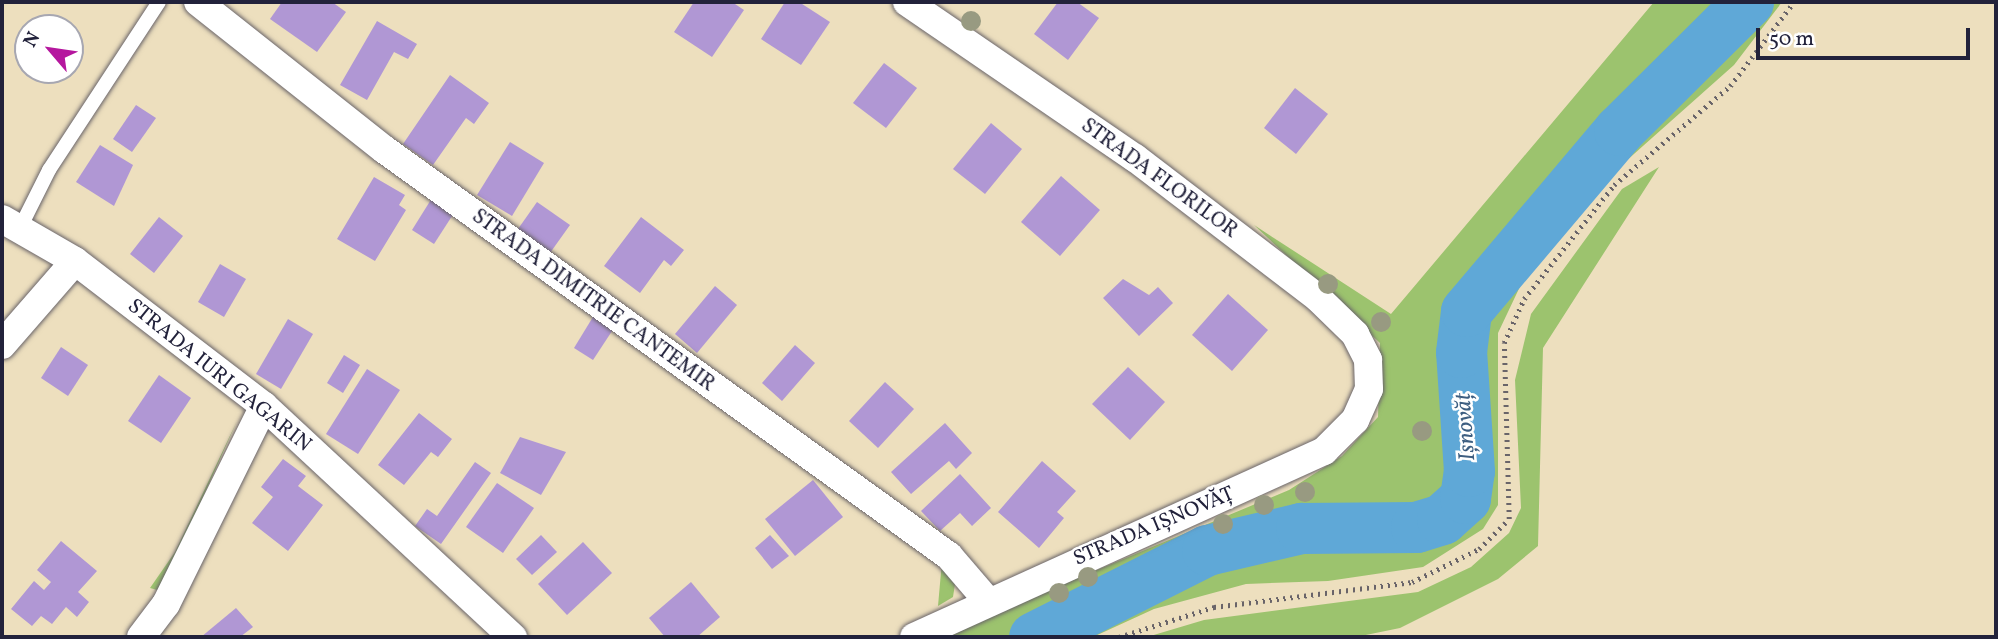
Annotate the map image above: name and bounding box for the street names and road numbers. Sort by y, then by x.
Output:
street label: STRADA FLORILOR [1076,114,1242,244]
street label: STRADA DIMITRIE CANTEMIR [466,204,720,398]
street label: STRADA IURI GAGARIN [122,294,316,458]
street label: STRADA IȘNOVĂȚ [1070,482,1238,572]

